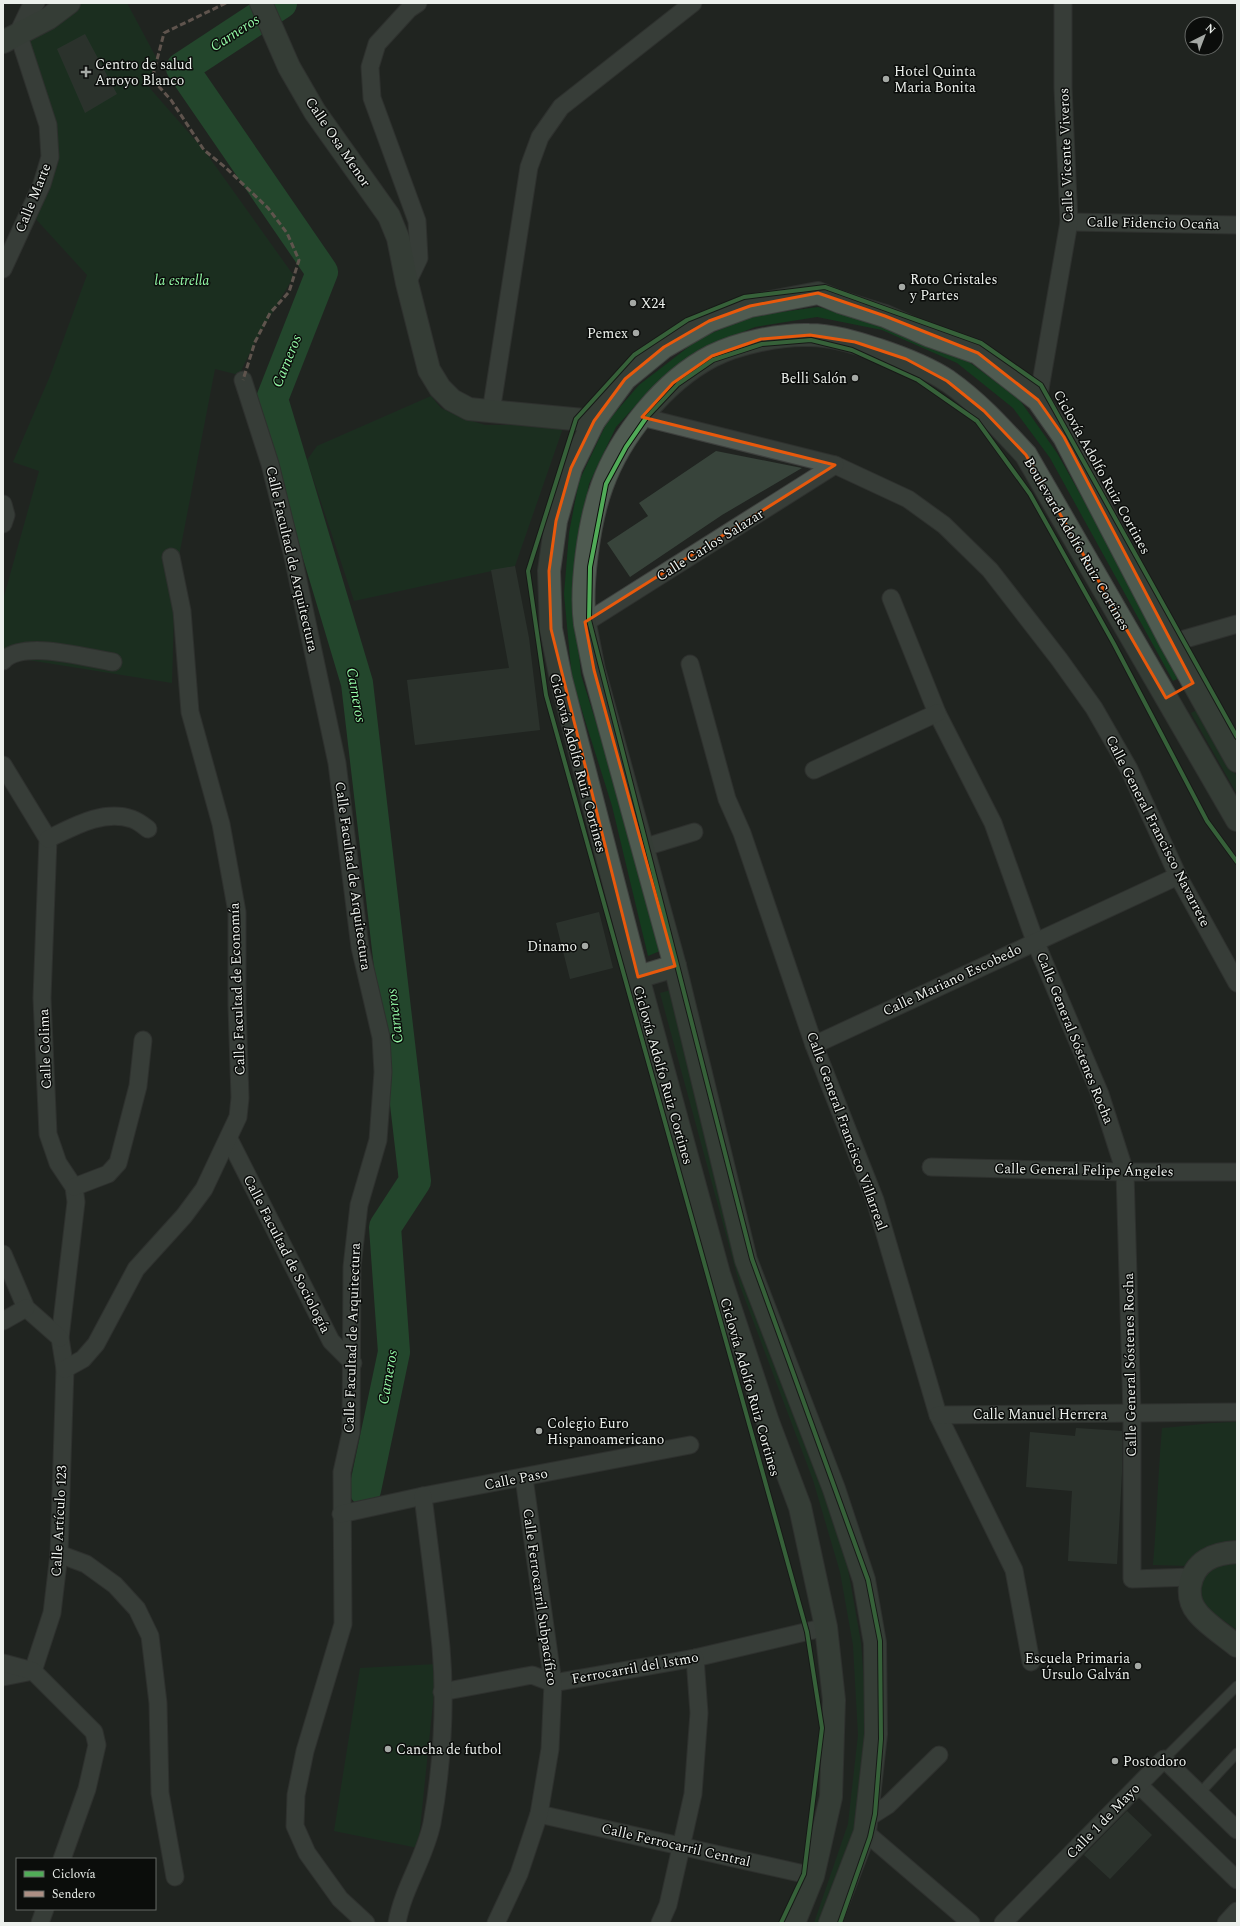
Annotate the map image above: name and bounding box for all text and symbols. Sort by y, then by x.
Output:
water label: Carneros [206,8,265,58]
north arrow [1184,16,1224,56]
text: N [1201,20,1219,38]
place label: Centro de salud Arroyo Blanco [95,54,193,91]
place label: Hotel Quinta Maria Bonita [894,61,976,98]
marker: Centro de salud Arroyo Blanco [80,66,92,78]
marker: Hotel Quinta Maria Bonita [881,74,891,84]
street label: Calle Vicente Viveros [1053,87,1079,223]
street label: Calle Osa Menor [300,93,376,192]
street label: Calle Marte [10,160,56,236]
street label: Calle Fidencio Ocaña [1086,211,1220,235]
place label: Roto Cristales y Partes [909,269,998,306]
park label: la estrella [155,270,209,291]
marker: Roto Cristales y Partes [897,282,907,292]
place label: X24 [641,293,665,314]
marker: X24 [628,298,638,308]
place label: Pemex [587,323,628,344]
marker: Pemex [631,328,641,338]
water label: Carneros [266,331,308,391]
place label: Belli Salón [780,368,847,389]
marker: Belli Salón [850,373,860,383]
street label: Ciclovía Adolfo Ruiz Cortines [1048,386,1156,558]
street label: Boulevard Adolfo Ruiz Cortines [1019,453,1135,635]
street label: Calle Facultad de Arquitectura [260,464,324,654]
street label: Calle Carlos Salazar [652,503,768,587]
water label: Carneros [340,666,372,725]
street label: Ciclovía Adolfo Ruiz Cortines [544,671,612,855]
street label: Calle General Francisco Navarrete [1100,731,1216,931]
street label: Calle Facultad de Arquitectura [329,780,377,972]
street label: Calle Facultad de Economía [223,902,251,1076]
place label: Dinamo [527,936,577,957]
street label: Calle Mariano Escobedo [879,939,1025,1021]
marker: Dinamo [580,941,590,951]
street label: Calle General Sóstenes Rocha [1031,949,1119,1127]
street label: Ciclovía Adolfo Ruiz Cortines [627,983,699,1167]
water label: Carneros [380,987,410,1045]
street label: Calle Colima [33,1008,57,1090]
street label: Calle General Francisco Villarreal [801,1029,893,1233]
street label: Calle General Felipe Ángeles [994,1158,1174,1182]
street label: Calle Facultad de Sociología [238,1171,336,1337]
street label: Calle Facultad de Arquitectura [338,1242,366,1434]
street label: Calle General Sóstenes Rocha [1118,1273,1142,1457]
street label: Ciclovía Adolfo Ruiz Cortines [714,1295,786,1479]
water label: Carneros [372,1347,404,1406]
street label: Calle Manuel Herrera [973,1404,1107,1425]
place label: Colegio Euro Hispanoamericano [547,1413,664,1450]
marker: Colegio Euro Hispanoamericano [534,1426,544,1436]
street label: Calle Paso [482,1463,550,1495]
street label: Calle Artículo 123 [46,1465,72,1577]
street label: Calle Ferrocarril Subpacífico [517,1507,563,1687]
street label: Ferrocarril del Istmo [570,1646,700,1690]
place label: Escuela Primaria Úrsulo Galván [1025,1648,1130,1685]
marker: Escuela Primaria Úrsulo Galván [1133,1661,1143,1671]
place label: Cancha de futbol [396,1739,502,1760]
marker: Cancha de futbol [383,1744,393,1754]
place label: Postodoro [1123,1751,1186,1772]
marker: Postodoro [1110,1756,1120,1766]
street label: Calle 1 de Mayo [1061,1778,1145,1864]
street label: Calle Ferrocarril Central [599,1818,753,1872]
legend [16,1858,156,1910]
text: Ciclovía [52,1865,96,1884]
text: Sendero [52,1885,95,1904]

